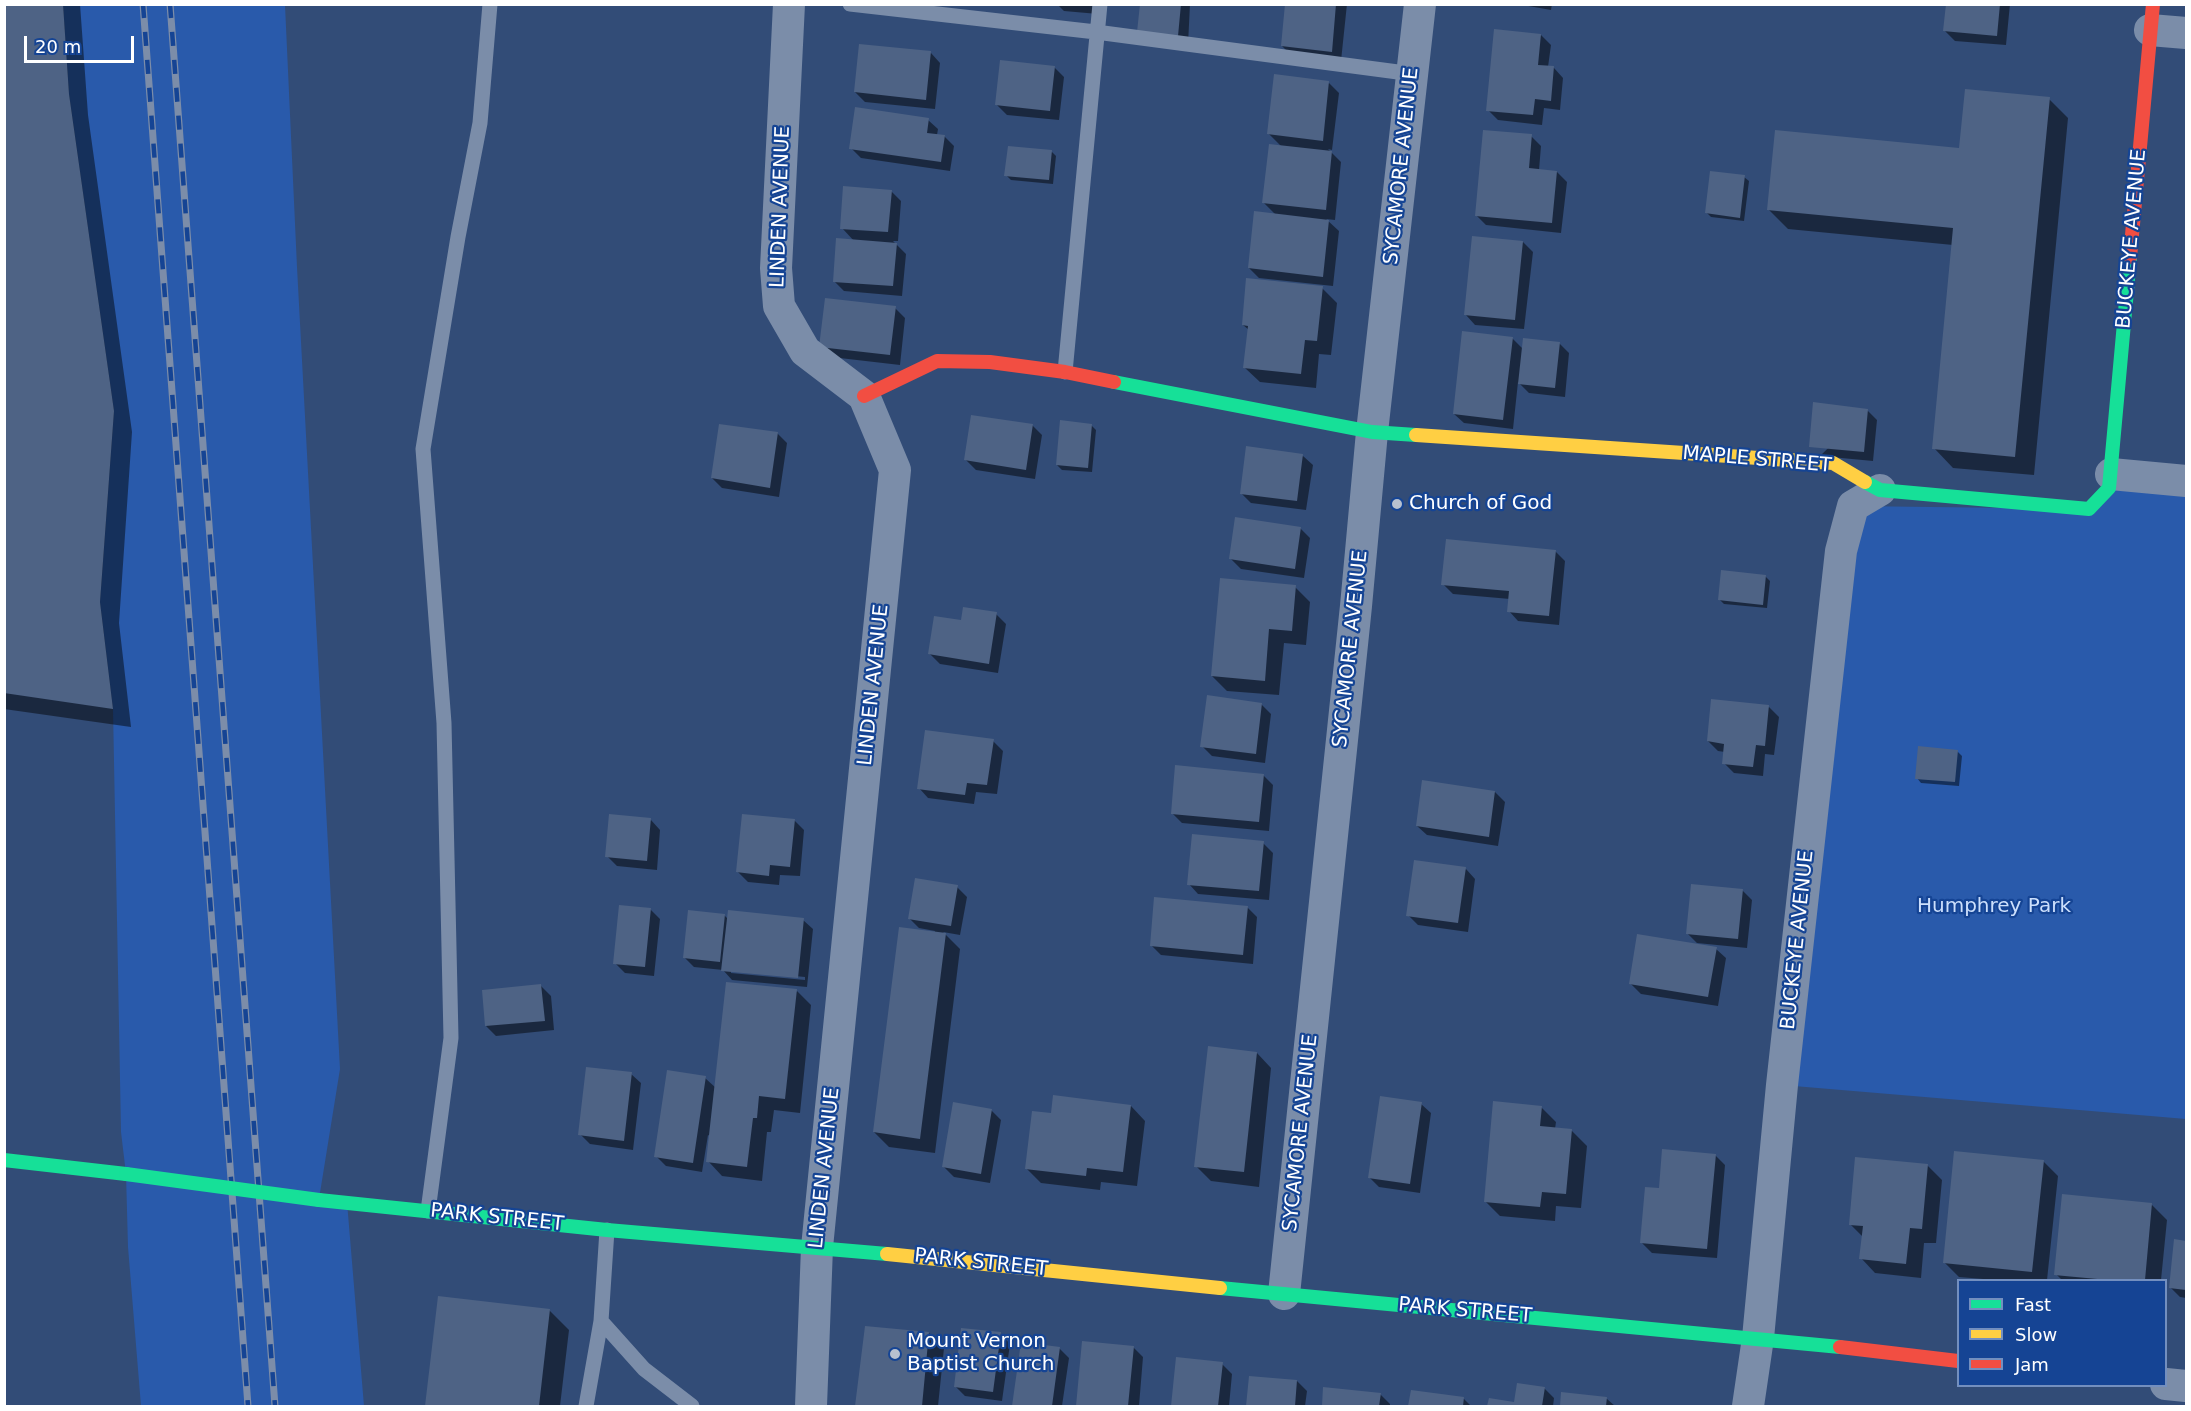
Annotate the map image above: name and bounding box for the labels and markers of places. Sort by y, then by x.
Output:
place label: Church of God [1409,492,1552,516]
marker: Church of God [1390,497,1404,511]
place label: Mount Vernon Baptist Church [907,1330,1054,1377]
marker: Mount Vernon Baptist Church [888,1347,902,1361]

